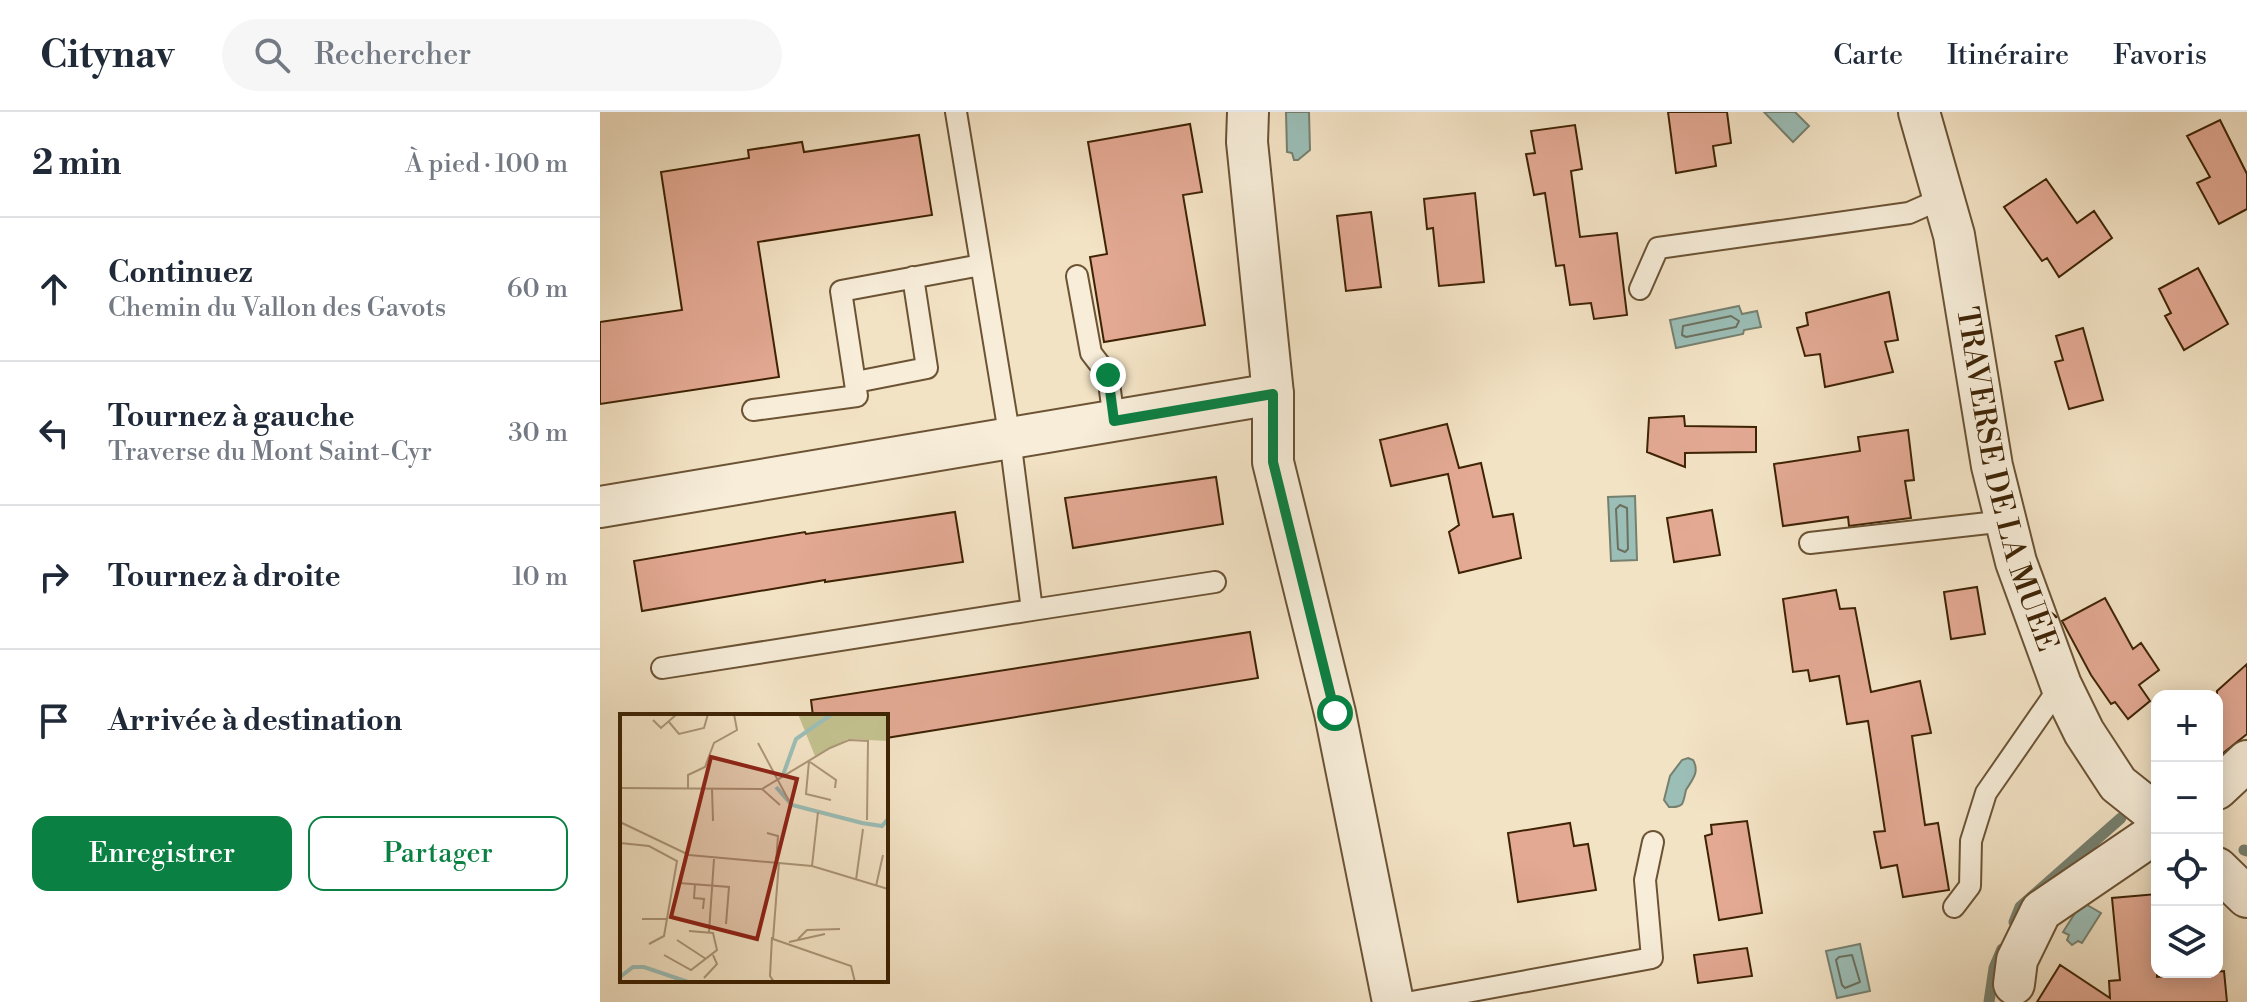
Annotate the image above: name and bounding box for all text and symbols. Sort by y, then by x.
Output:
search box [222,19,782,91]
text: Citynav [40,32,174,79]
icon: search [250,33,294,77]
text: Rechercher [314,36,471,74]
text: Carte [1833,38,1903,73]
text: Itinéraire [1947,38,2069,73]
text: Favoris [2113,38,2207,73]
text: 2 min [32,143,121,185]
text: À pied · 100 m [405,148,568,180]
text: Continuez [108,254,253,292]
icon: ahead [32,267,76,311]
text: 60 m [507,273,568,305]
text: Chemin du Vallon des Gavots [108,292,446,324]
street label: TRAVERSE DE LA MUÉE [1947,304,2066,657]
route end [1090,357,1126,393]
text: Tournez à gauche [108,398,355,436]
icon: left [32,411,76,455]
text: 30 m [508,417,568,449]
text: Traverse du Mont Saint-Cyr [108,436,432,468]
icon: right [32,555,76,599]
text: Tournez à droite [108,558,341,596]
text: 10 m [512,561,568,593]
map controls [2151,690,2223,978]
button: + [2151,690,2223,762]
route start [1317,695,1353,731]
icon: arrive [32,699,76,743]
text: Arrivée à destination [108,702,402,740]
inset map [620,714,888,982]
button: − [2151,762,2223,834]
button: Enregistrer [32,816,292,891]
button: Partager [308,816,568,891]
button: locate [2151,834,2223,906]
button: layers [2151,906,2223,978]

